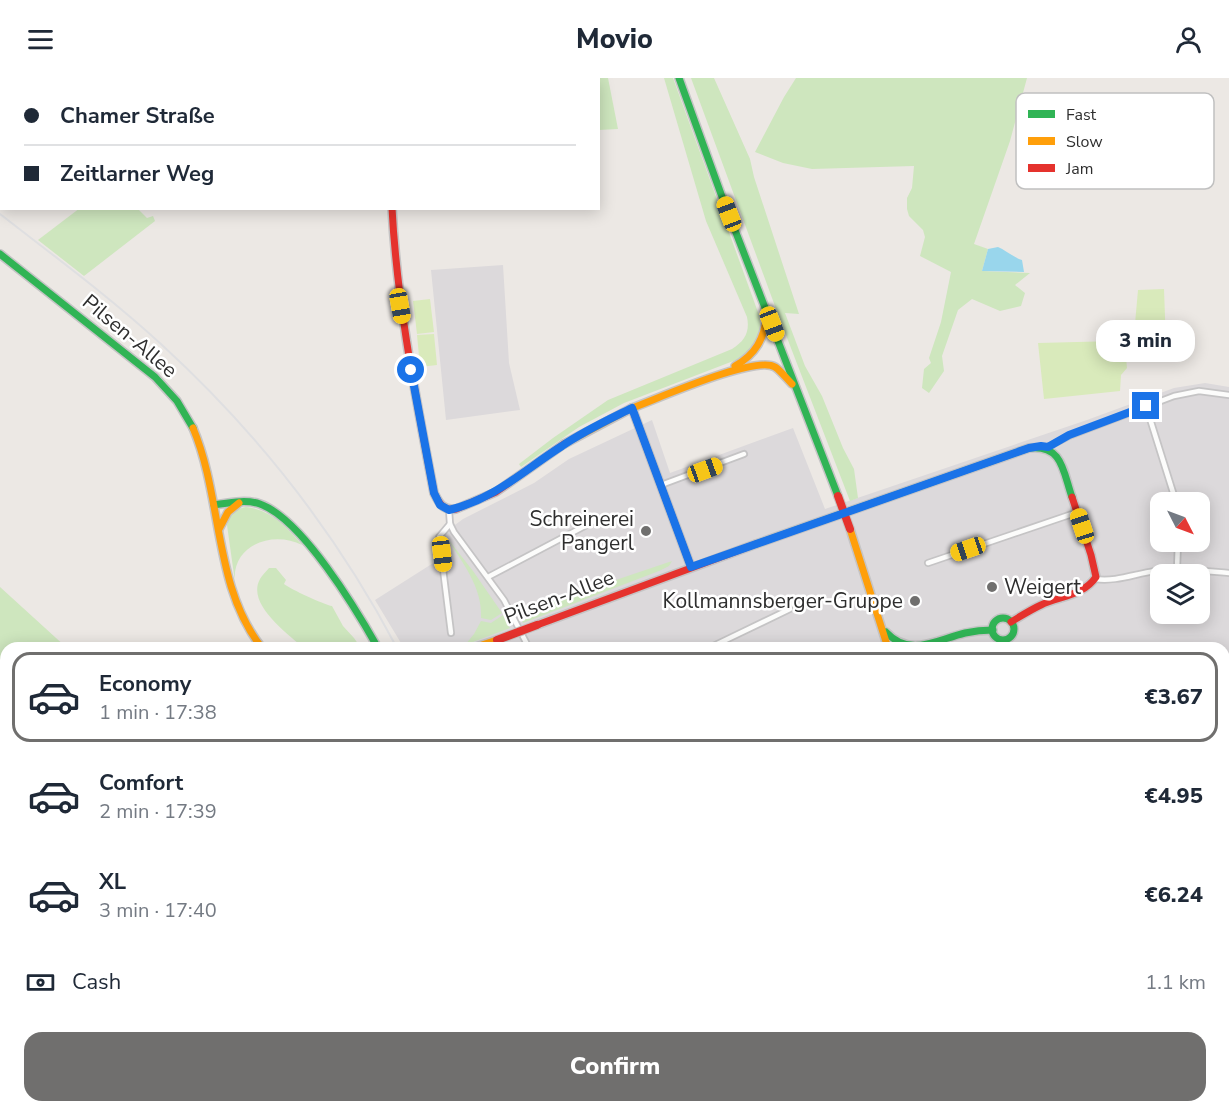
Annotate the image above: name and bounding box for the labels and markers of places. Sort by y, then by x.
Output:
place label: Schreinerei Pangerl [529,505,635,557]
marker: Schreinerei Pangerl [639,524,653,538]
place label: Weigert [1004,573,1081,601]
marker: Weigert [985,580,999,594]
place label: Kollmannsberger-Gruppe [663,587,903,615]
marker: Kollmannsberger-Gruppe [908,594,922,608]

